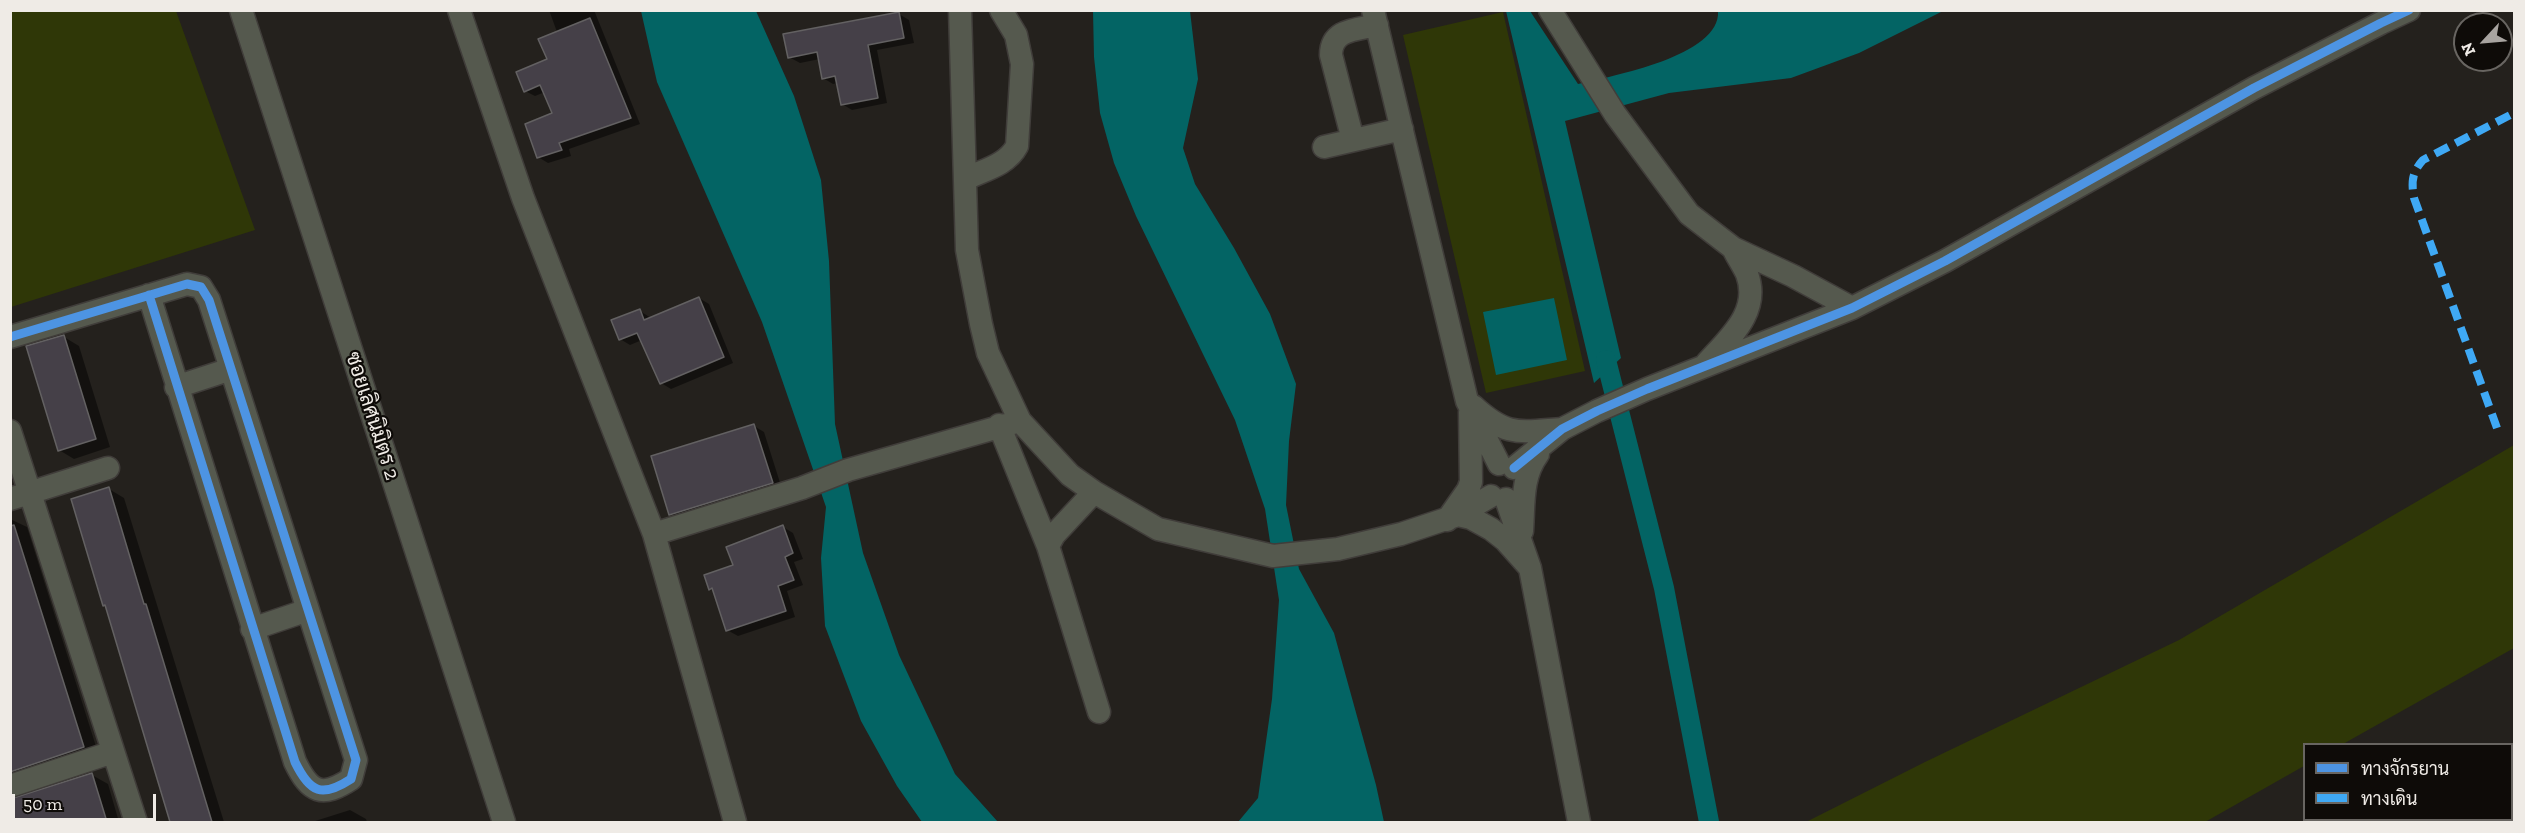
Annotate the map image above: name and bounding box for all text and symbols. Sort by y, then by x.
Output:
north arrow [2453,12,2513,72]
text: N [2457,40,2479,59]
street label: ซอยเลิศนิมิตร 2 [339,349,405,483]
legend [2303,743,2513,821]
text: ทางจักรยาน [2361,758,2449,780]
scale bar [15,782,159,820]
text: ทางเดิน [2361,788,2417,810]
text: 50 m [23,793,62,815]

